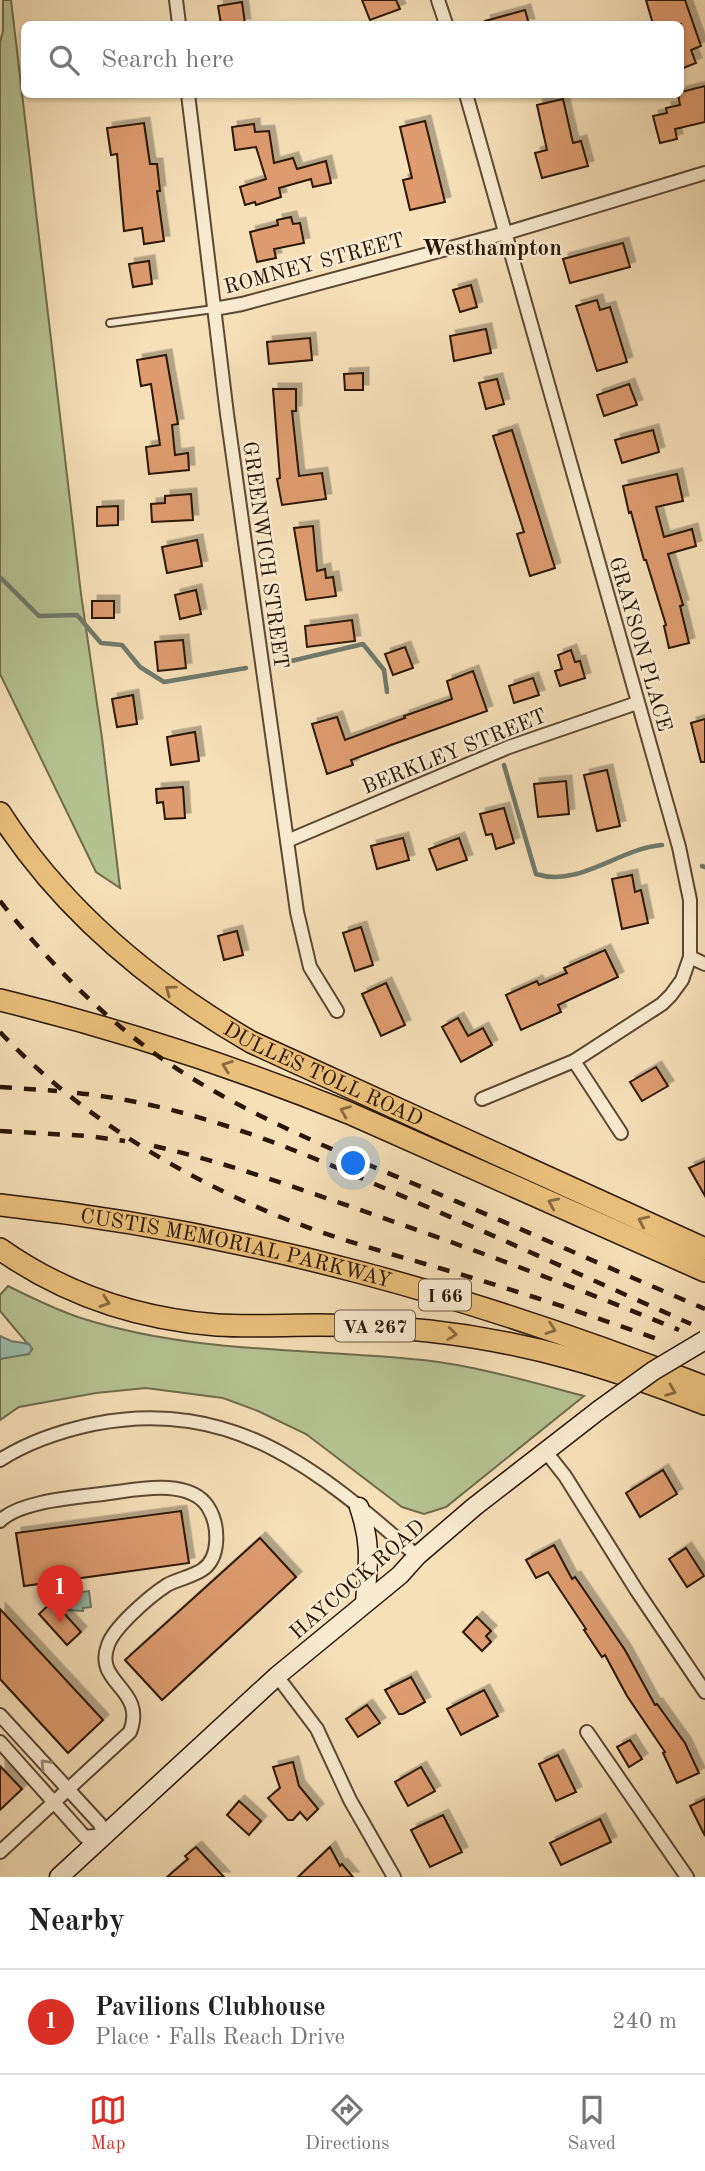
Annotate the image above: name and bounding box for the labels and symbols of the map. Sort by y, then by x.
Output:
street label: ROMNEY STREET [222,230,407,299]
district label: Westhampton [422,237,562,260]
street label: GREENWICH STREET [238,440,291,670]
street label: GRAYSON PLACE [605,555,675,734]
street label: BERKLEY STREET [359,706,550,799]
one-way arrow [165,985,178,998]
street label: DULLES TOLL ROAD [219,1019,426,1131]
one-way arrow [221,1060,233,1074]
one-way arrow [340,1106,352,1120]
your location [336,1146,370,1180]
one-way arrow [548,1197,560,1211]
street label: CUSTIS MEMORIAL PARKWAY [79,1206,393,1292]
one-way arrow [638,1215,650,1229]
road number: I 66 [419,1280,471,1310]
one-way arrow [98,1294,111,1308]
road number: VA 267 [335,1310,415,1342]
one-way arrow [544,1321,556,1335]
one-way arrow [446,1326,458,1341]
one-way arrow [665,1383,677,1397]
street label: HAYCOCK ROAD [287,1516,429,1644]
pin: 1 [37,1565,83,1623]
one-way arrow [41,1759,54,1772]

